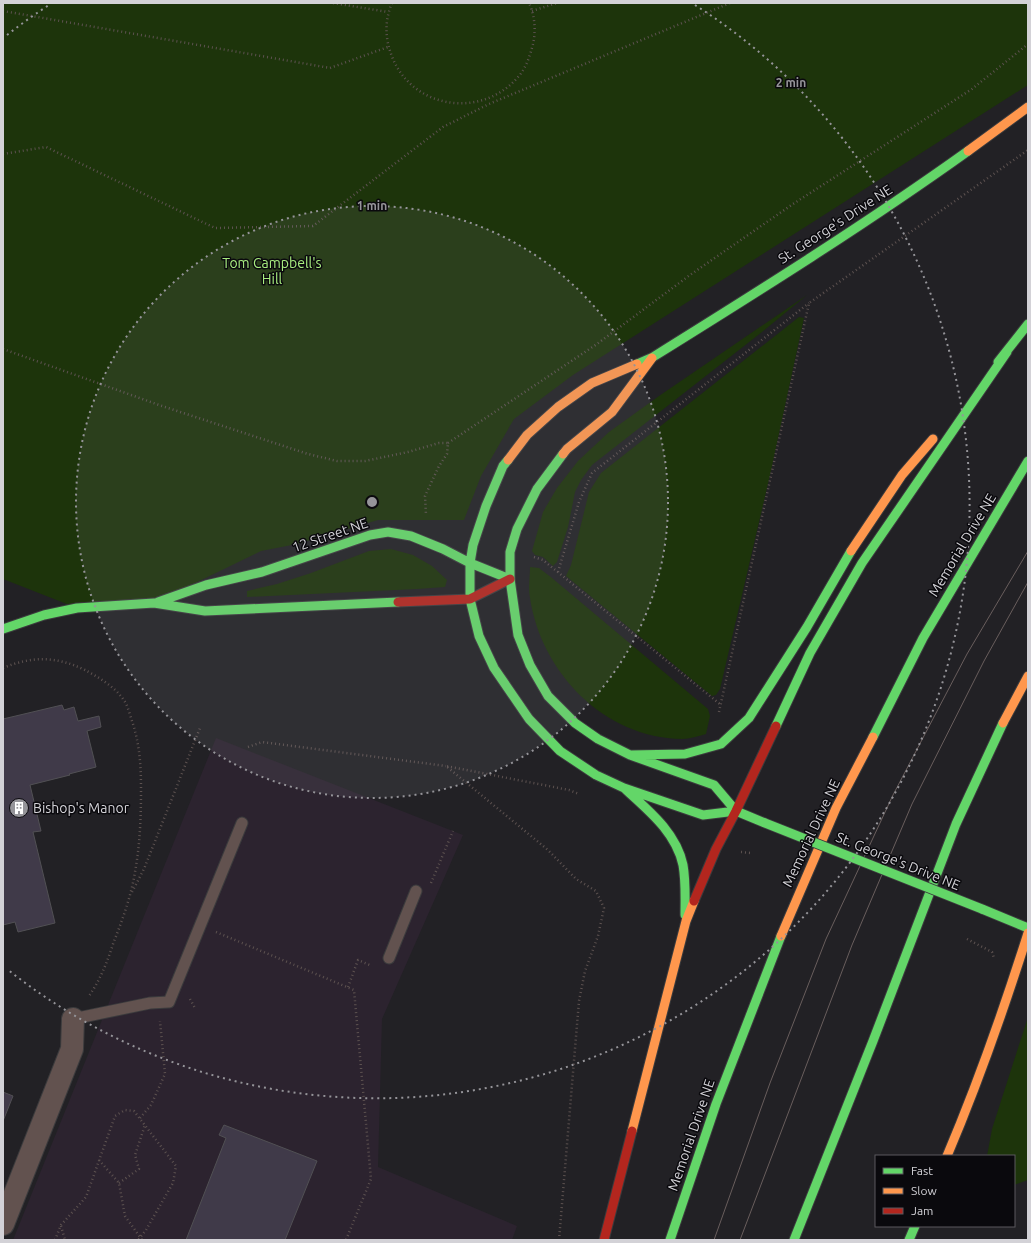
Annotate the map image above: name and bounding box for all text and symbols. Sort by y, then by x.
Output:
text: 2 min [776,76,806,89]
street label: St. George's Drive NE [775,181,895,267]
text: 1 min [357,199,387,212]
park label: Tom Campbell's Hill [222,255,322,287]
street label: Memorial Drive NE [925,491,999,599]
centre of rings [365,495,379,509]
street label: 12 Street NE [290,515,370,555]
street label: Memorial Drive NE [779,776,843,889]
building icon: Bishop's Manor [8,797,30,819]
place label: Bishop's Manor [33,800,130,816]
street label: St. George's Drive NE [834,829,963,893]
street label: Memorial Drive NE [664,1077,718,1193]
legend [875,1155,1015,1227]
text: Fast [911,1164,933,1177]
text: Slow [911,1184,937,1197]
text: Jam [911,1204,933,1217]

